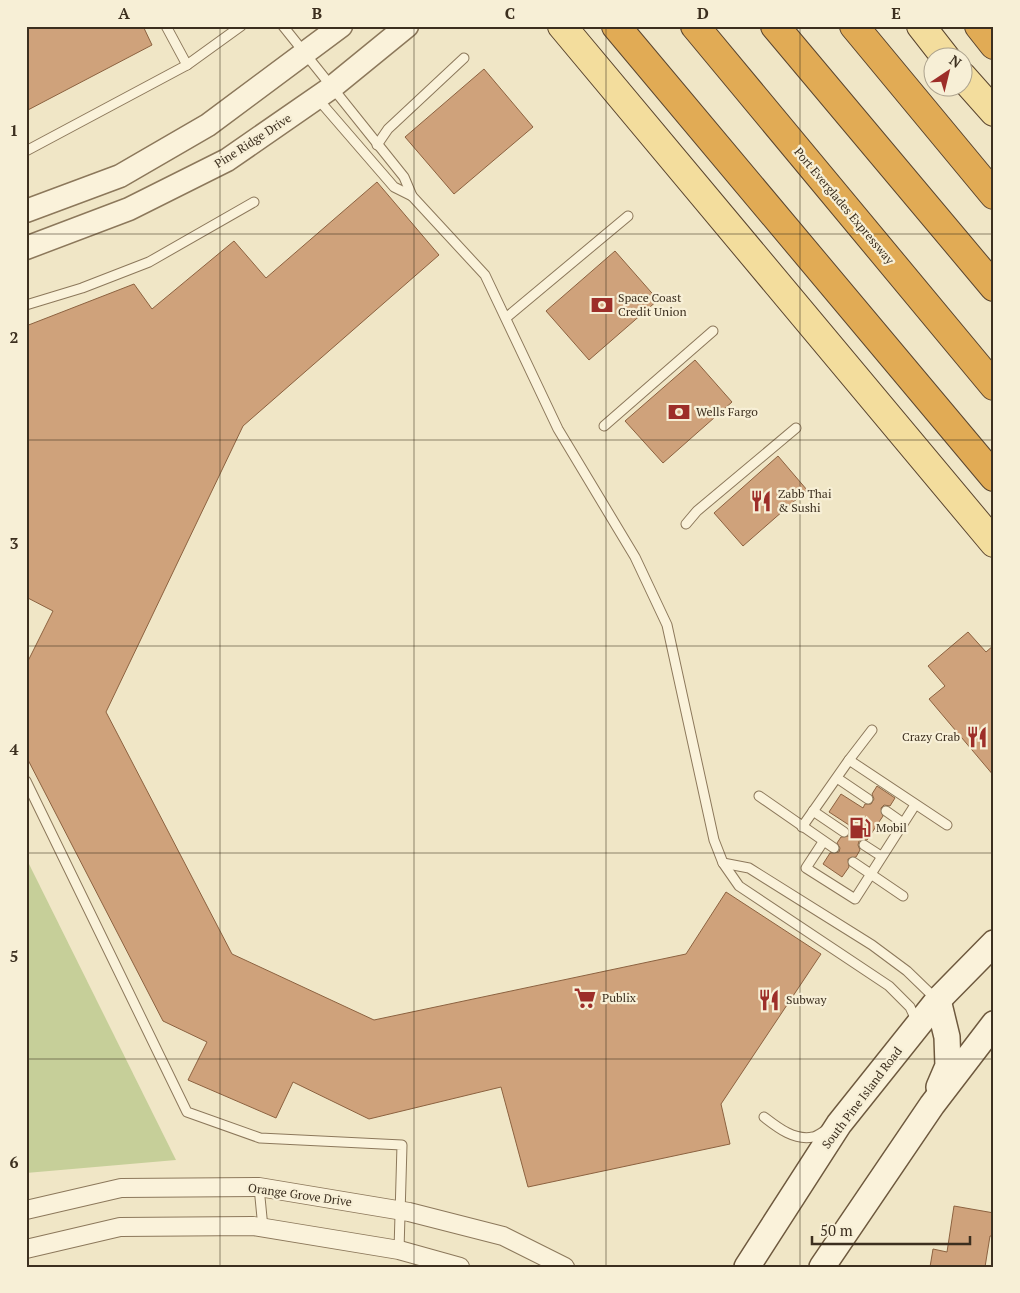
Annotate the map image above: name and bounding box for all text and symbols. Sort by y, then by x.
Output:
text: A [118,2,130,24]
text: B [312,2,322,24]
text: C [505,2,515,24]
text: D [697,2,709,24]
text: E [891,2,901,24]
north arrow [922,48,972,98]
text: N [946,50,966,72]
street label: Pine Ridge Drive [211,110,294,171]
text: 1 [9,119,19,141]
street label: Port Everglades Expressway [791,144,898,268]
place label: Space Coast Credit Union [618,290,687,319]
bank icon: Space Coast Credit Union [589,292,615,318]
text: 2 [9,326,19,348]
bank icon: Wells Fargo [666,399,692,425]
place label: Wells Fargo [696,404,758,419]
place label: Zabb Thai & Sushi [778,486,832,515]
restaurant icon: Zabb Thai & Sushi [748,488,774,514]
text: 3 [9,532,19,554]
restaurant icon: Crazy Crab [964,724,990,750]
place label: Crazy Crab [902,729,960,744]
text: 4 [9,738,19,760]
fuel station icon: Mobil [847,815,873,841]
place label: Mobil [876,820,907,835]
text: 5 [9,945,19,967]
supermarket icon: Publix [572,985,598,1011]
restaurant icon: Subway [756,987,782,1013]
place label: Publix [602,990,637,1005]
place label: Subway [786,992,828,1007]
street label: South Pine Island Road [818,1043,905,1152]
text: 6 [9,1151,19,1173]
street label: Orange Grove Drive [247,1180,353,1209]
scale bar [812,1213,970,1245]
text: 50 m [820,1220,853,1240]

